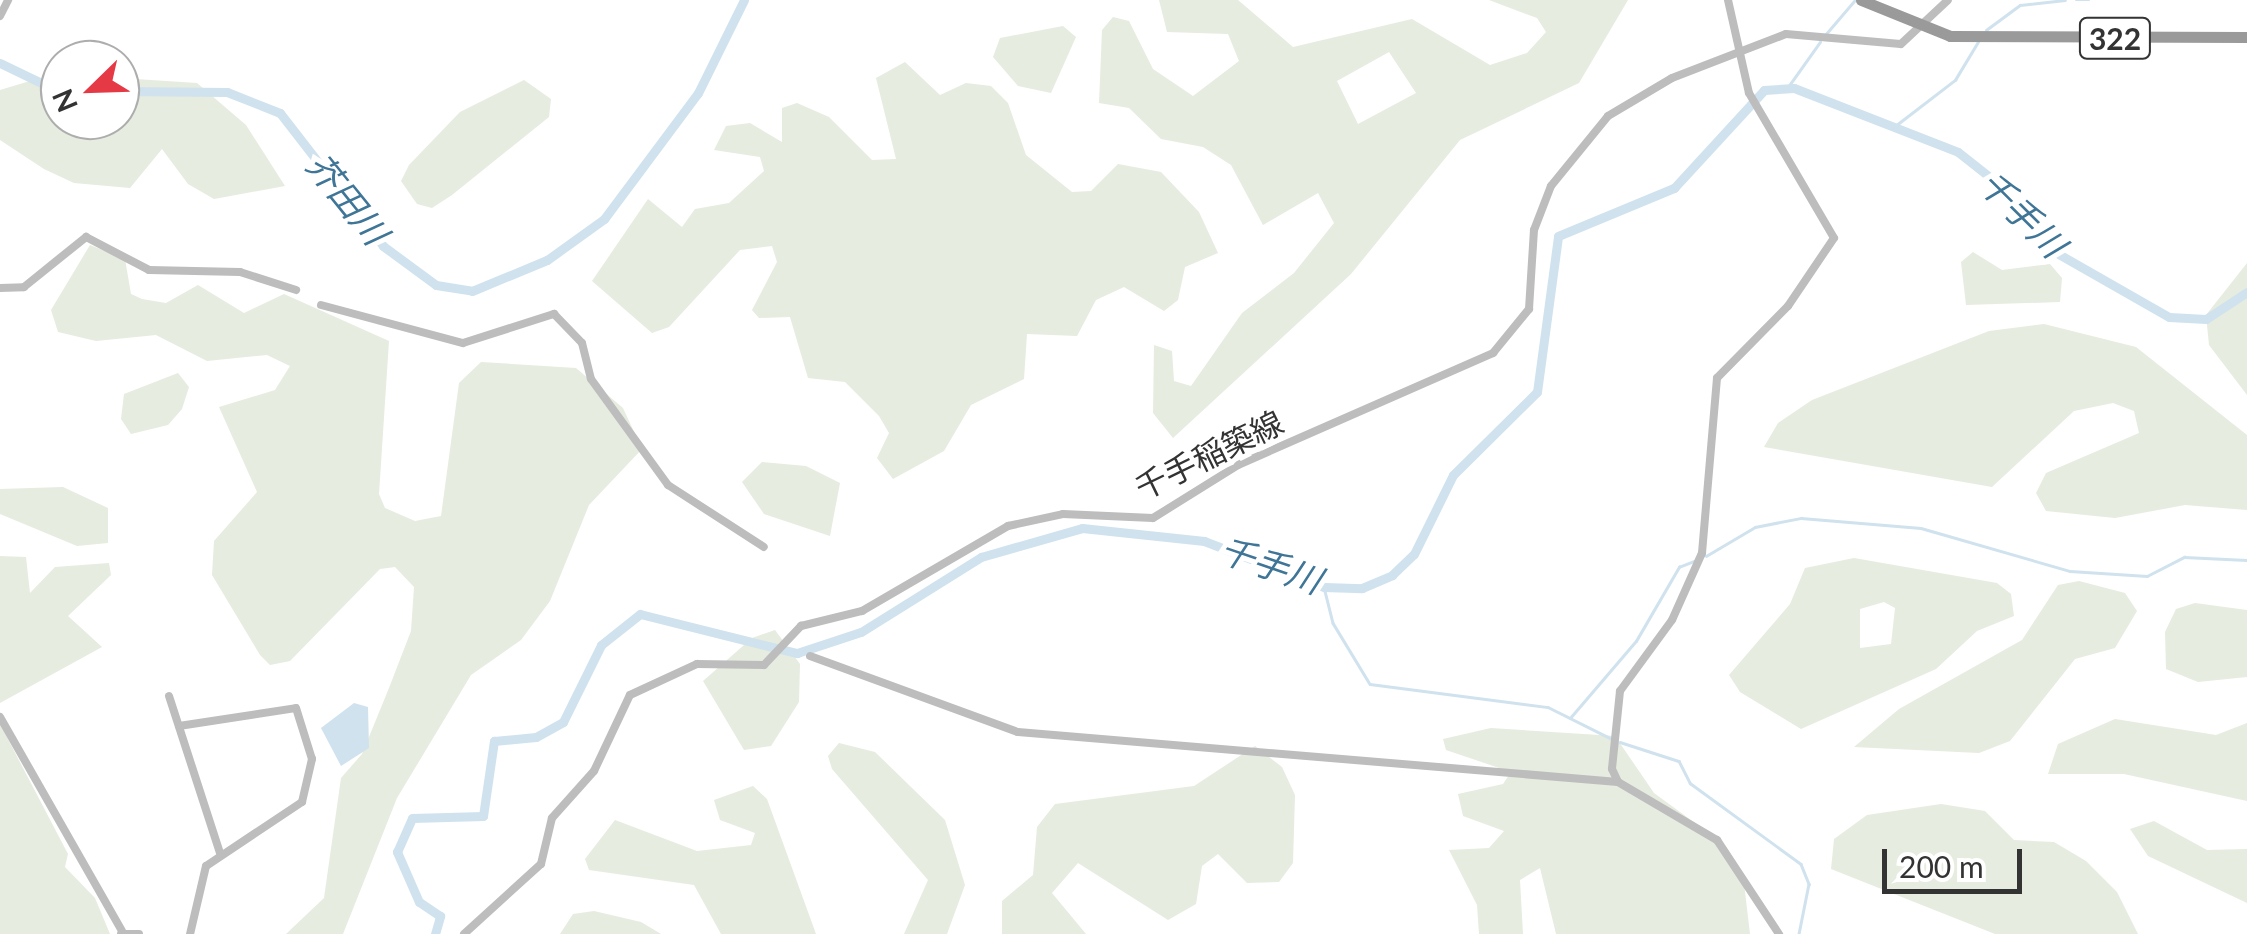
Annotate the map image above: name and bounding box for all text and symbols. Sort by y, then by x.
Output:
road number: 322 [2078,13,2152,63]
north arrow [40,40,140,140]
text: N [44,84,84,118]
water label: 芥田川 [299,144,397,252]
water label: 千手川 [1971,161,2075,265]
street label: 千手稲築線 [1129,403,1289,507]
water label: 千手川 [1215,527,1327,601]
scale bar [1887,829,2027,891]
text: 200 m [1899,848,1984,884]

